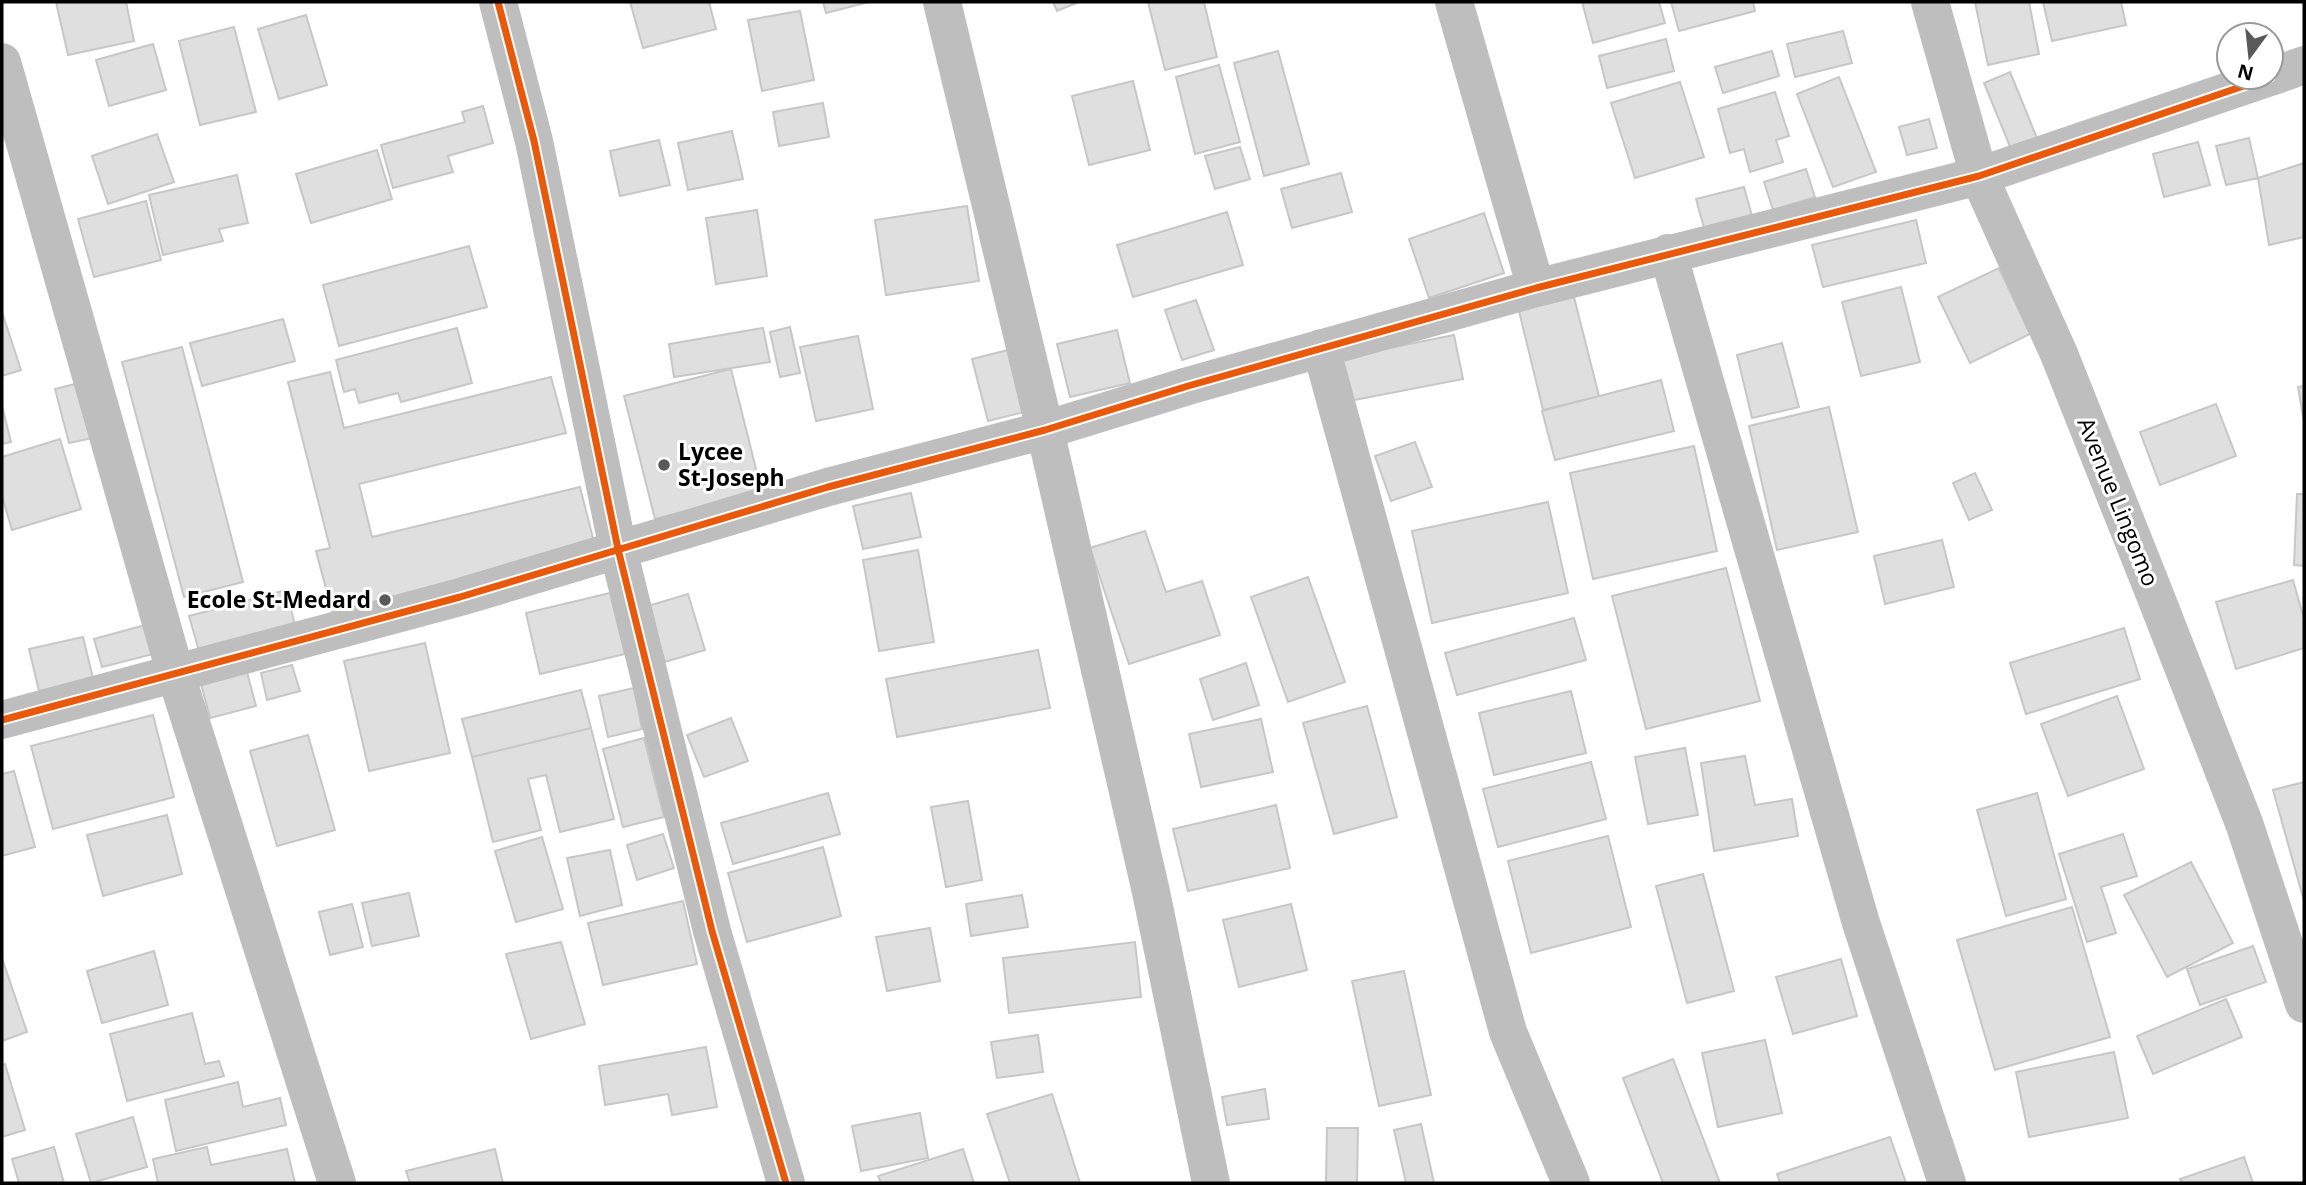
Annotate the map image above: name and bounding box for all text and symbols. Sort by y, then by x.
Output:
north arrow [2215,21,2285,91]
text: N [2235,58,2256,87]
street label: Avenue Lingomo [2070,412,2167,591]
place label: Lycee St-Joseph [678,435,785,493]
marker: Lycee St-Joseph [656,457,672,473]
place label: Ecole St-Medard [187,583,371,615]
marker: Ecole St-Medard [377,592,393,608]

